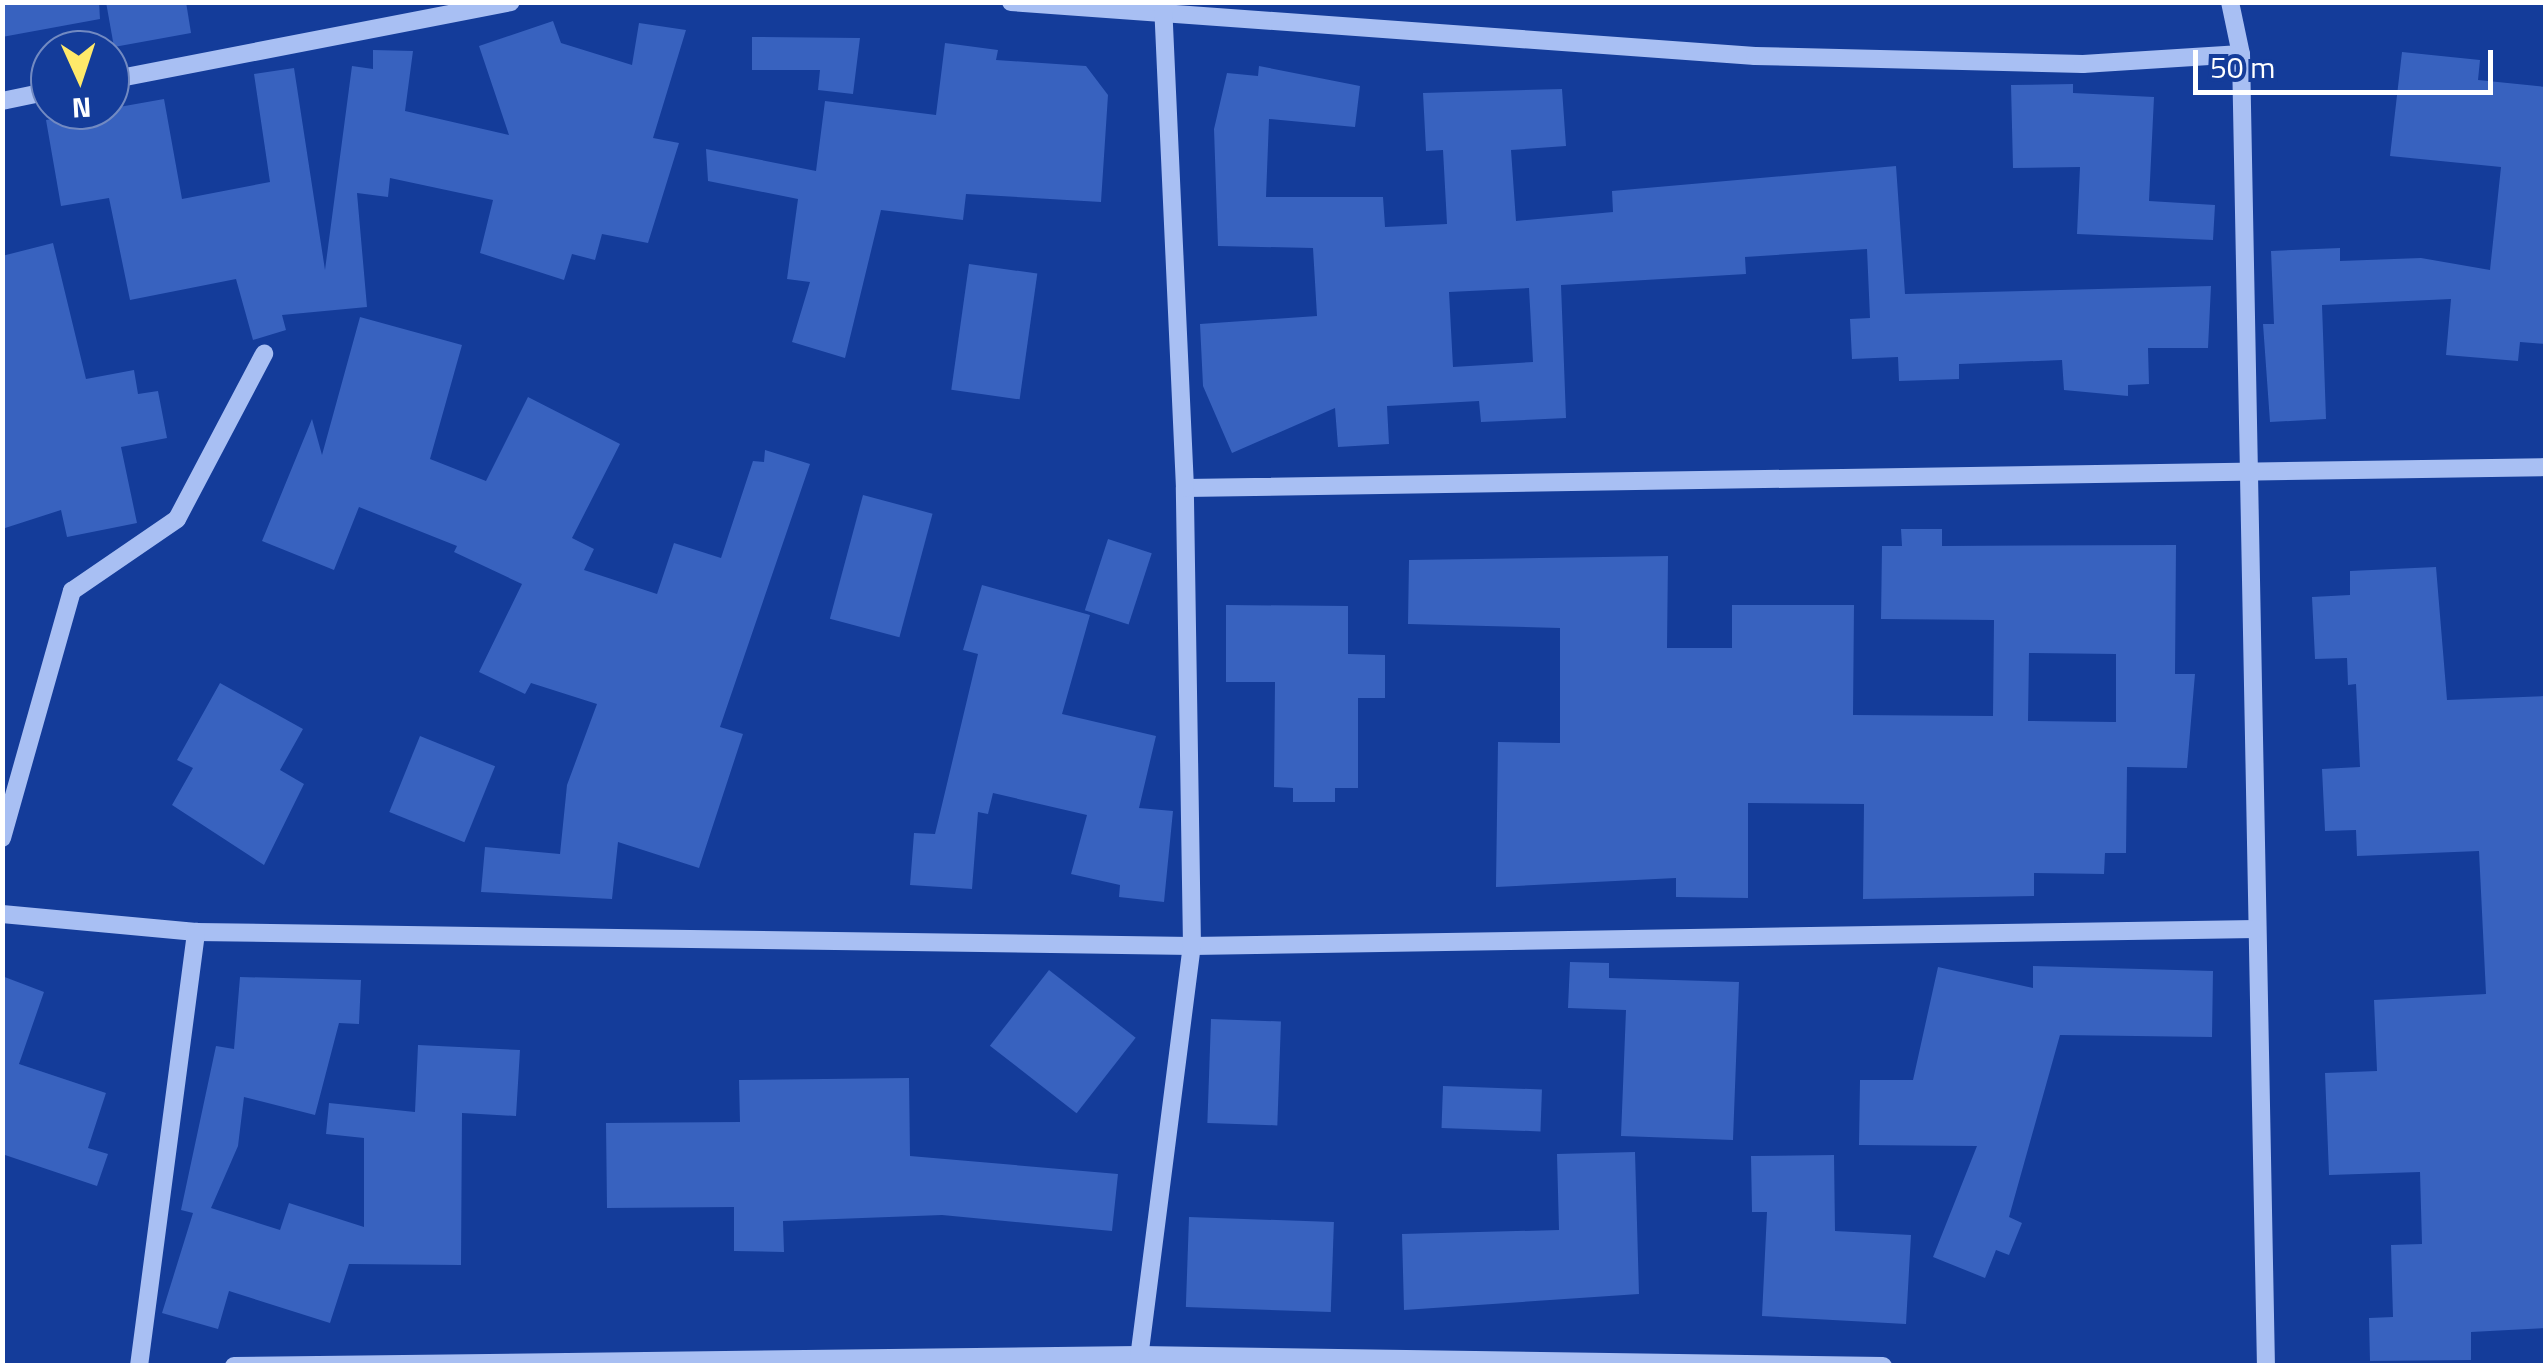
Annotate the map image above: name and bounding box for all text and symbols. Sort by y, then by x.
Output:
north arrow [30,30,130,130]
scale bar [2198,30,2498,92]
text: 50 m [2210,44,2275,90]
text: N [71,86,92,130]

